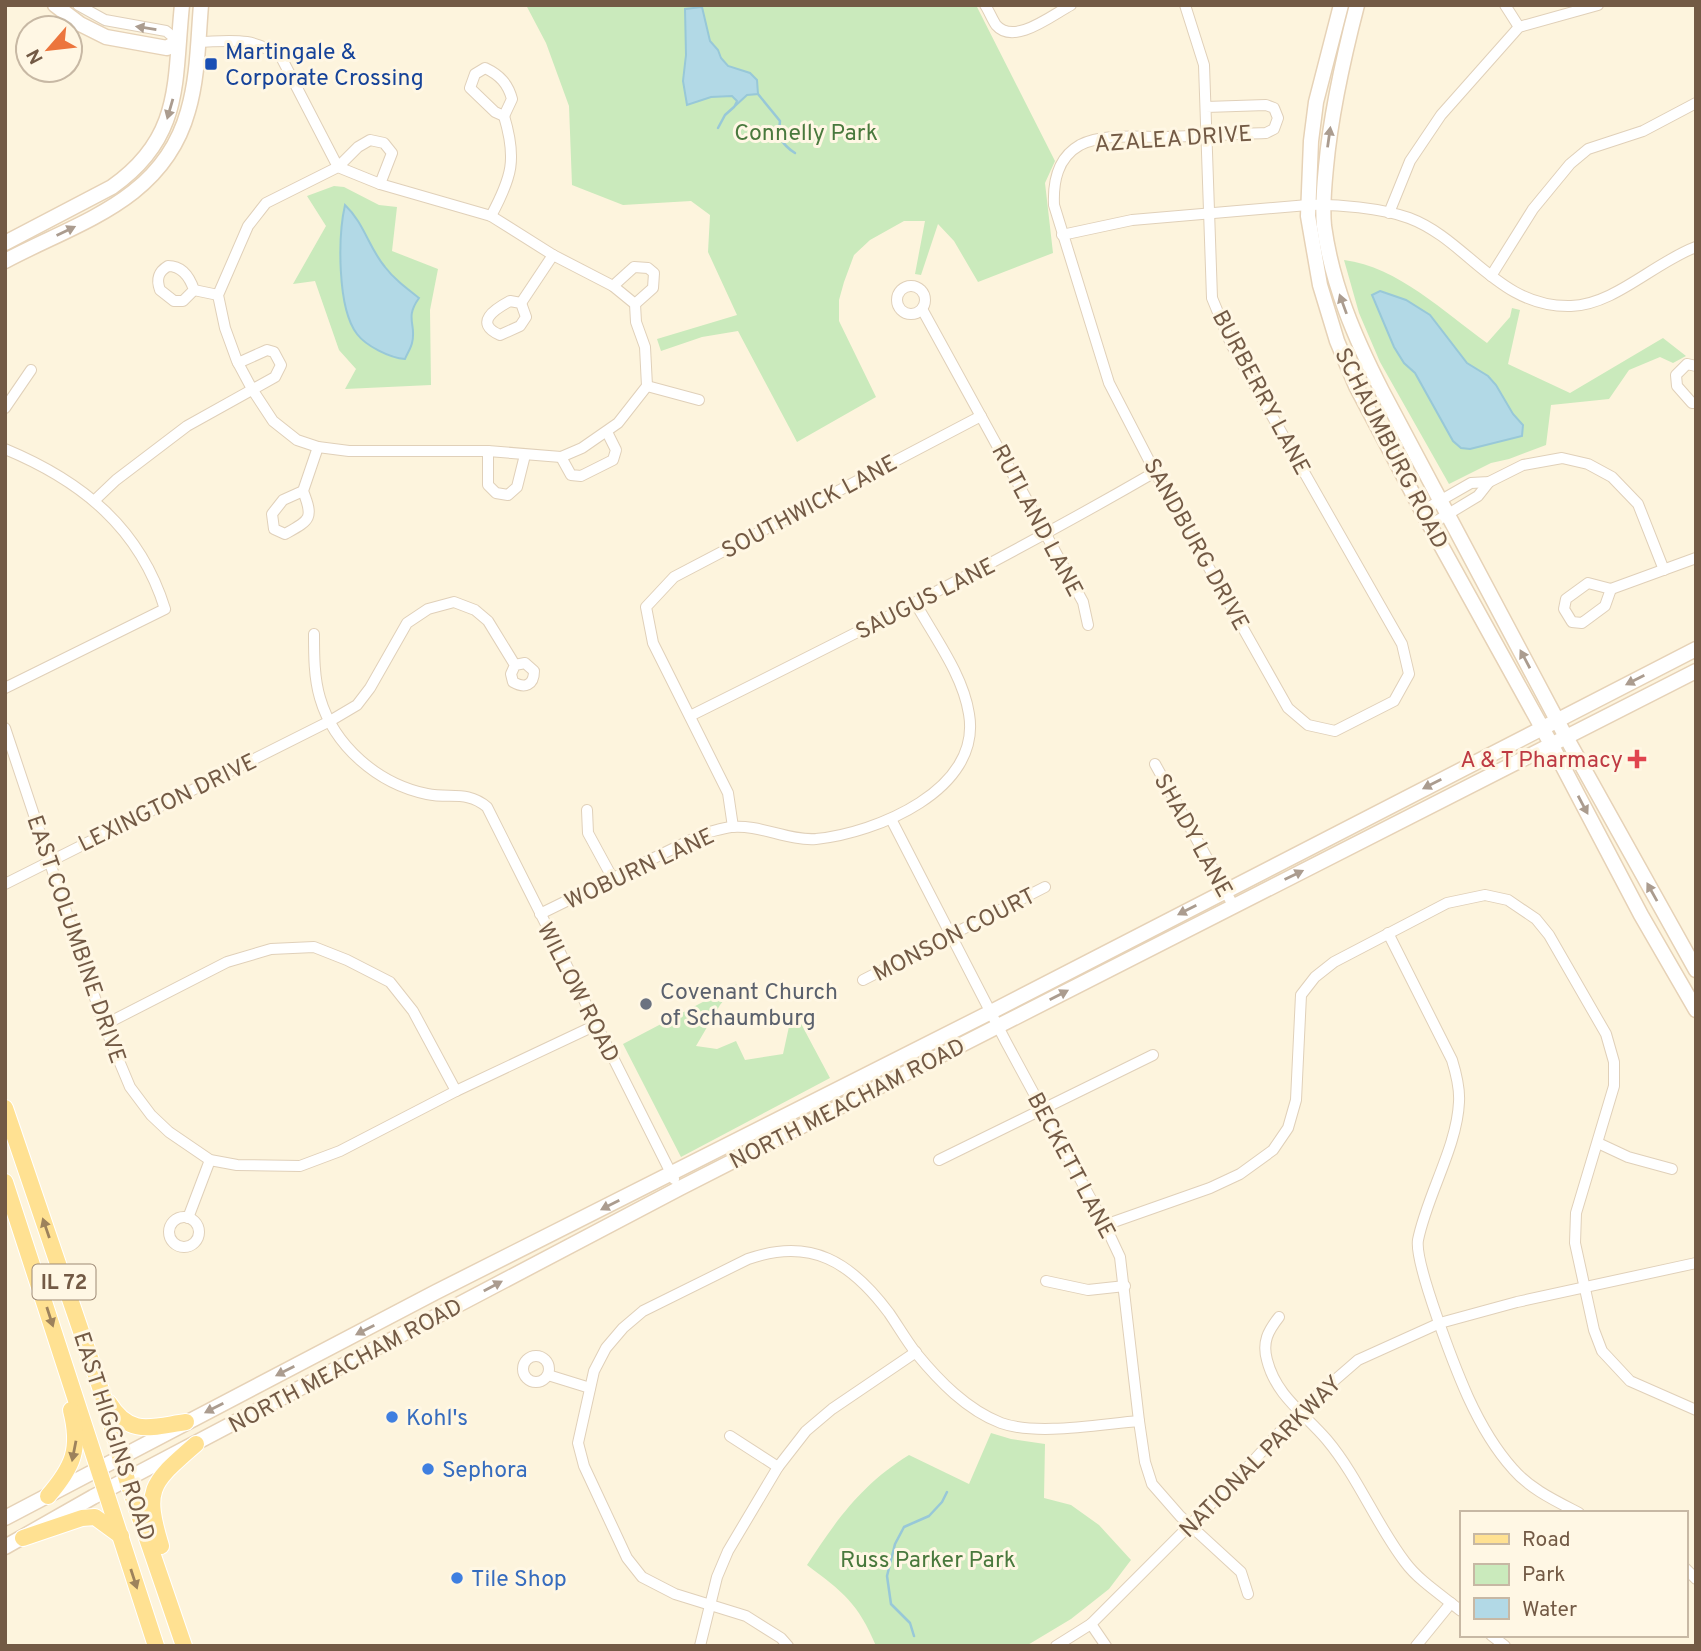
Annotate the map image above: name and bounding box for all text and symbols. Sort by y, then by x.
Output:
north arrow [14,14,84,84]
one-way arrow [135,22,157,33]
place label: Martingale & Corporate Crossing [225,39,424,94]
text: N [22,44,50,68]
marker: Martingale & Corporate Crossing [203,56,219,72]
one-way arrow [165,98,175,119]
park label: Connelly Park [734,120,878,149]
street label: AZALEA DRIVE [1093,121,1253,160]
one-way arrow [1324,126,1335,148]
one-way arrow [56,225,76,236]
one-way arrow [1337,294,1348,315]
street label: BURBERRY LANE [1204,306,1315,481]
street label: SCHAUMBURG ROAD [1326,344,1453,555]
street label: RUTLAND LANE [983,440,1088,602]
street label: SOUTHWICK LANE [717,450,903,567]
street label: SANDBURG DRIVE [1135,454,1254,636]
street label: SAUGUS LANE [851,553,1001,648]
one-way arrow [1519,649,1530,669]
one-way arrow [1625,674,1645,685]
place label: A & T Pharmacy [1460,747,1623,776]
street label: LEXINGTON DRIVE [74,749,262,860]
marker: A & T Pharmacy [1629,751,1645,767]
street label: SHADY LANE [1146,769,1238,903]
one-way arrow [1422,777,1442,789]
one-way arrow [1577,795,1589,815]
street label: EAST COLUMBINE DRIVE [18,812,131,1068]
street label: WOBURN LANE [560,823,720,918]
one-way arrow [1284,870,1304,881]
one-way arrow [1646,882,1658,902]
street label: MONSON COURT [869,883,1041,990]
one-way arrow [1176,904,1196,916]
street label: WILLOW ROAD [529,918,625,1068]
place label: Covenant Church of Schaumburg [660,979,838,1034]
one-way arrow [1049,989,1069,1000]
marker: Covenant Church of Schaumburg [638,996,654,1012]
street label: NORTH MEACHAM ROAD [725,1033,971,1177]
street label: BECKETT LANE [1019,1088,1121,1244]
one-way arrow [600,1199,620,1210]
one-way arrow [40,1218,51,1239]
road number: IL 72 [32,1264,96,1300]
one-way arrow [483,1281,503,1292]
street label: NORTH MEACHAM ROAD [224,1293,468,1441]
one-way arrow [45,1307,56,1328]
one-way arrow [355,1324,375,1335]
street label: EAST HIGGINS ROAD [65,1329,160,1545]
one-way arrow [275,1364,295,1376]
street label: NATIONAL PARKWAY [1174,1370,1349,1545]
one-way arrow [203,1401,223,1413]
place label: Kohl's [406,1405,468,1434]
marker: Kohl's [384,1409,400,1425]
one-way arrow [68,1440,79,1462]
place label: Sephora [442,1457,528,1486]
marker: Sephora [420,1461,436,1477]
legend [1460,1511,1687,1637]
text: Road [1522,1527,1571,1554]
park label: Russ Parker Park [840,1547,1016,1576]
text: Park [1522,1562,1565,1589]
place label: Tile Shop [471,1566,567,1595]
one-way arrow [130,1568,140,1589]
marker: Tile Shop [449,1570,465,1586]
text: Water [1522,1597,1577,1624]

